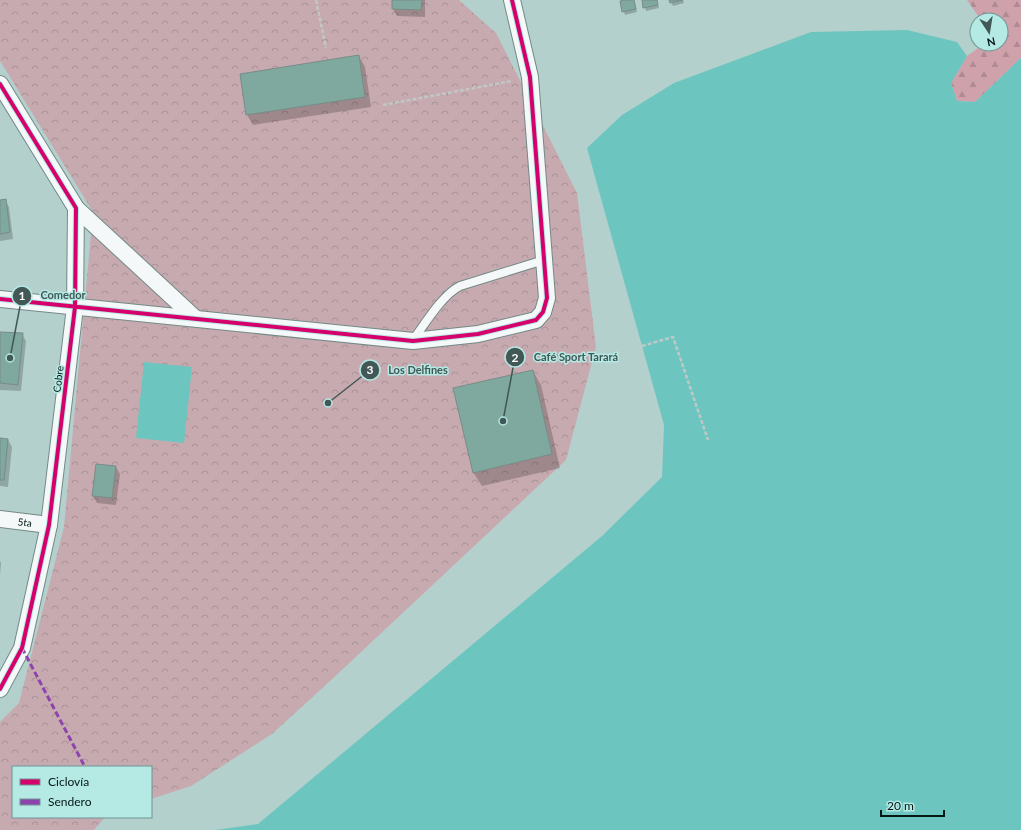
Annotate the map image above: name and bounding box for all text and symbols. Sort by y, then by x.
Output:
north arrow [969,12,1009,52]
text: N [986,35,997,50]
callout: Comedor [12,284,93,307]
text: 1 [19,288,26,303]
text: Comedor [40,288,87,301]
callout: Café Sport Tarará [505,346,626,369]
text: 2 [512,350,519,365]
text: Café Sport Tarará [534,350,618,363]
callout: Los Delfines [360,359,456,382]
text: 3 [367,362,374,377]
text: Los Delfines [388,363,448,376]
street label: Cobre [50,365,66,393]
street label: 5ta [17,515,33,529]
legend [12,766,152,818]
text: Ciclovía [48,774,89,789]
scale bar [881,792,944,818]
text: Sendero [48,794,92,809]
text: 20 m [887,798,914,813]

